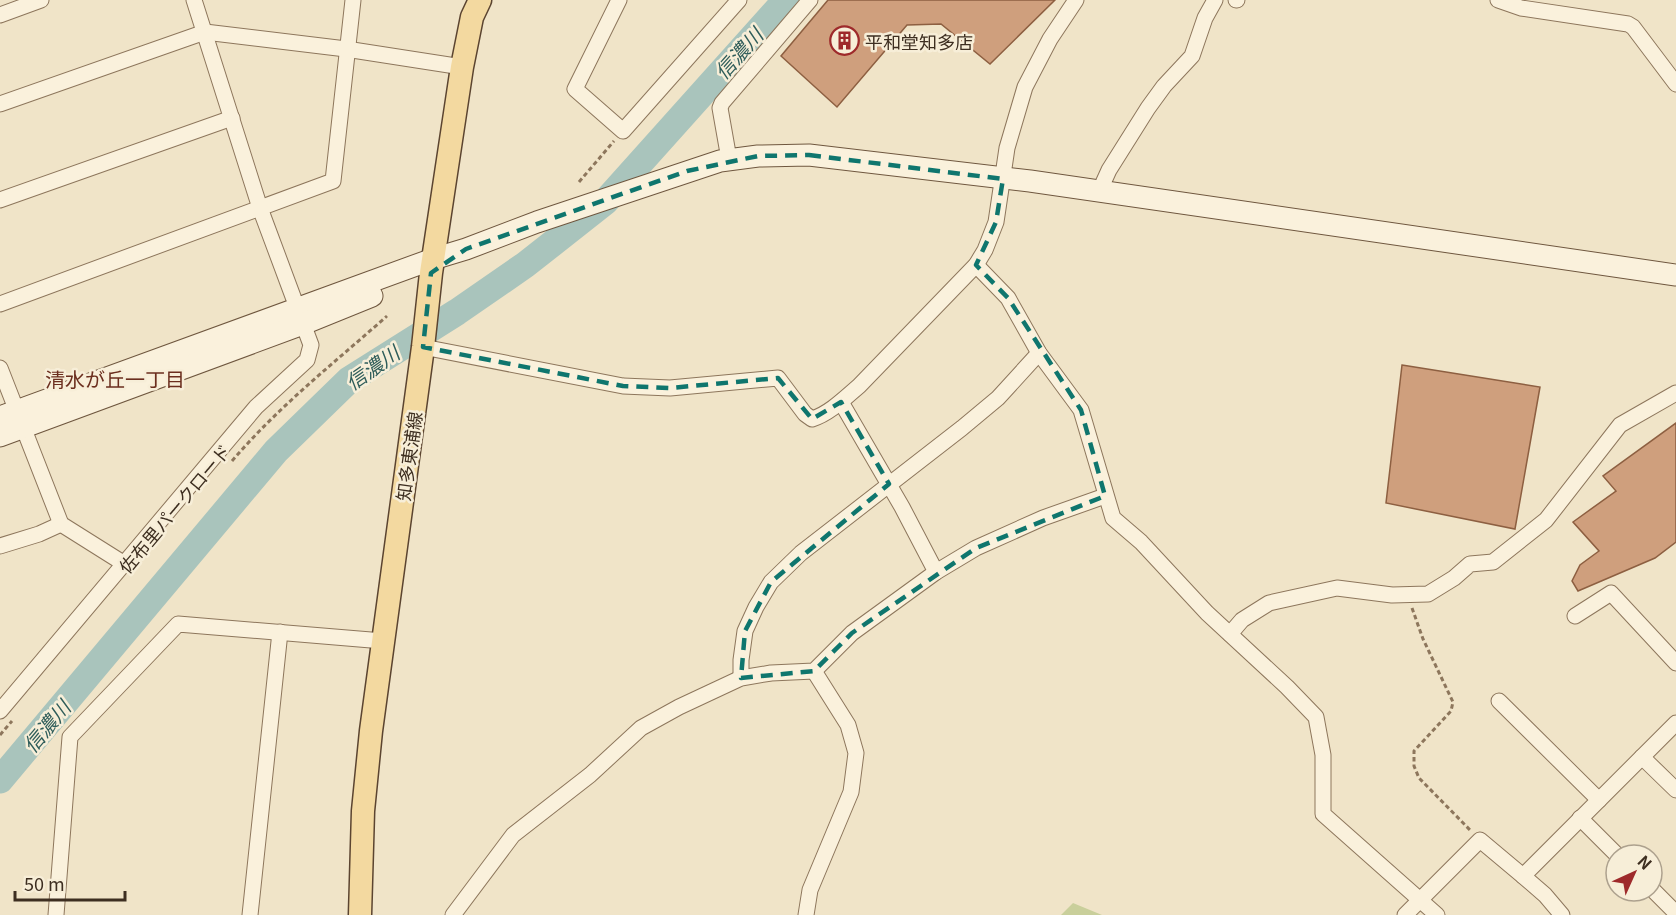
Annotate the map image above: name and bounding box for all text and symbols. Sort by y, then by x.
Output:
water label: 信濃川 [707,20,770,85]
building icon: 平和堂知多店 [828,25,860,57]
place label: 平和堂知多店 [865,28,973,54]
water label: 信濃川 [339,337,407,396]
district label: 清水が丘一丁目 [45,364,185,393]
street label: 知多東浦線 [389,410,427,502]
street label: 佐布里パークロード [112,438,236,578]
water label: 信濃川 [16,692,78,758]
north arrow [1604,843,1664,903]
text: N [1633,849,1658,874]
scale bar [15,864,124,902]
text: 50 m [24,870,65,896]

